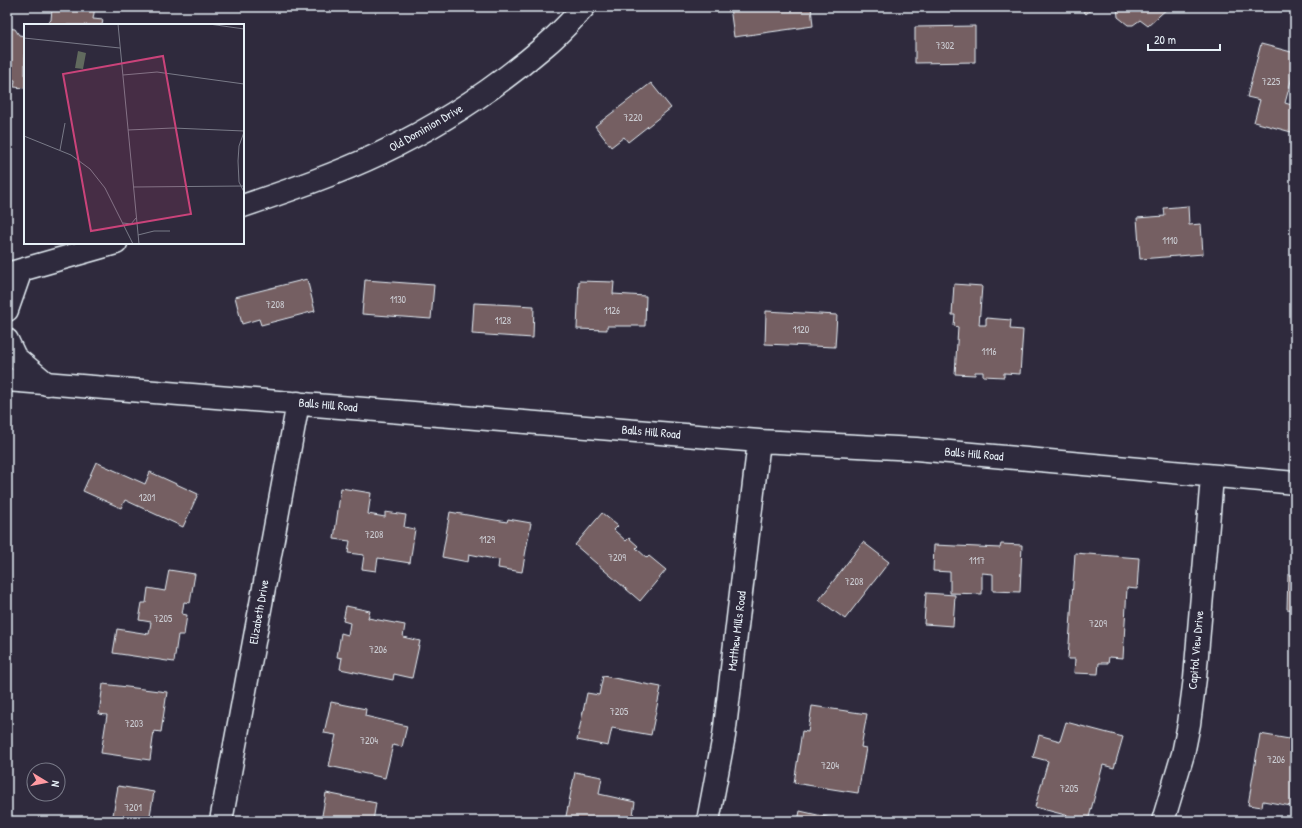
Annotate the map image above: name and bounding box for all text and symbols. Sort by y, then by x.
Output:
inset map [24,24,244,244]
scale bar [1148,26,1220,52]
text: 20 m [1154,31,1176,48]
house number: 7302 [936,39,955,52]
house number: 7225 [1262,75,1281,88]
street label: Old Dominion Drive [386,99,466,156]
house number: 7220 [624,111,643,124]
house number: 1110 [1162,234,1178,247]
house number: 1130 [390,293,407,306]
house number: 7208 [266,298,284,311]
house number: 1126 [604,304,620,317]
house number: 1128 [495,314,511,327]
house number: 1120 [793,323,810,336]
house number: 1116 [982,345,996,358]
street label: Balls Hill Road [298,393,359,416]
street label: Balls Hill Road [621,420,682,443]
street label: Balls Hill Road [944,442,1005,465]
house number: 1201 [139,491,156,504]
house number: 7208 [365,528,383,541]
house number: 1129 [479,533,495,546]
house number: 7209 [608,551,626,564]
house number: 1117 [969,554,985,567]
house number: 7208 [845,575,863,588]
street label: Elizabeth Drive [244,578,273,646]
street label: Matthew Mills Road [723,590,750,672]
street label: Capitol View Drive [1184,610,1207,690]
house number: 7205 [154,612,173,625]
house number: 7209 [1089,617,1107,630]
house number: 7206 [369,643,387,656]
house number: 7205 [610,705,629,718]
house number: 7203 [125,717,144,730]
house number: 7204 [360,734,378,747]
house number: 7206 [1267,753,1285,766]
house number: 7204 [821,759,839,772]
north arrow [26,762,66,802]
text: N [48,780,63,788]
house number: 7205 [1060,782,1079,795]
house number: 7201 [124,801,142,814]

